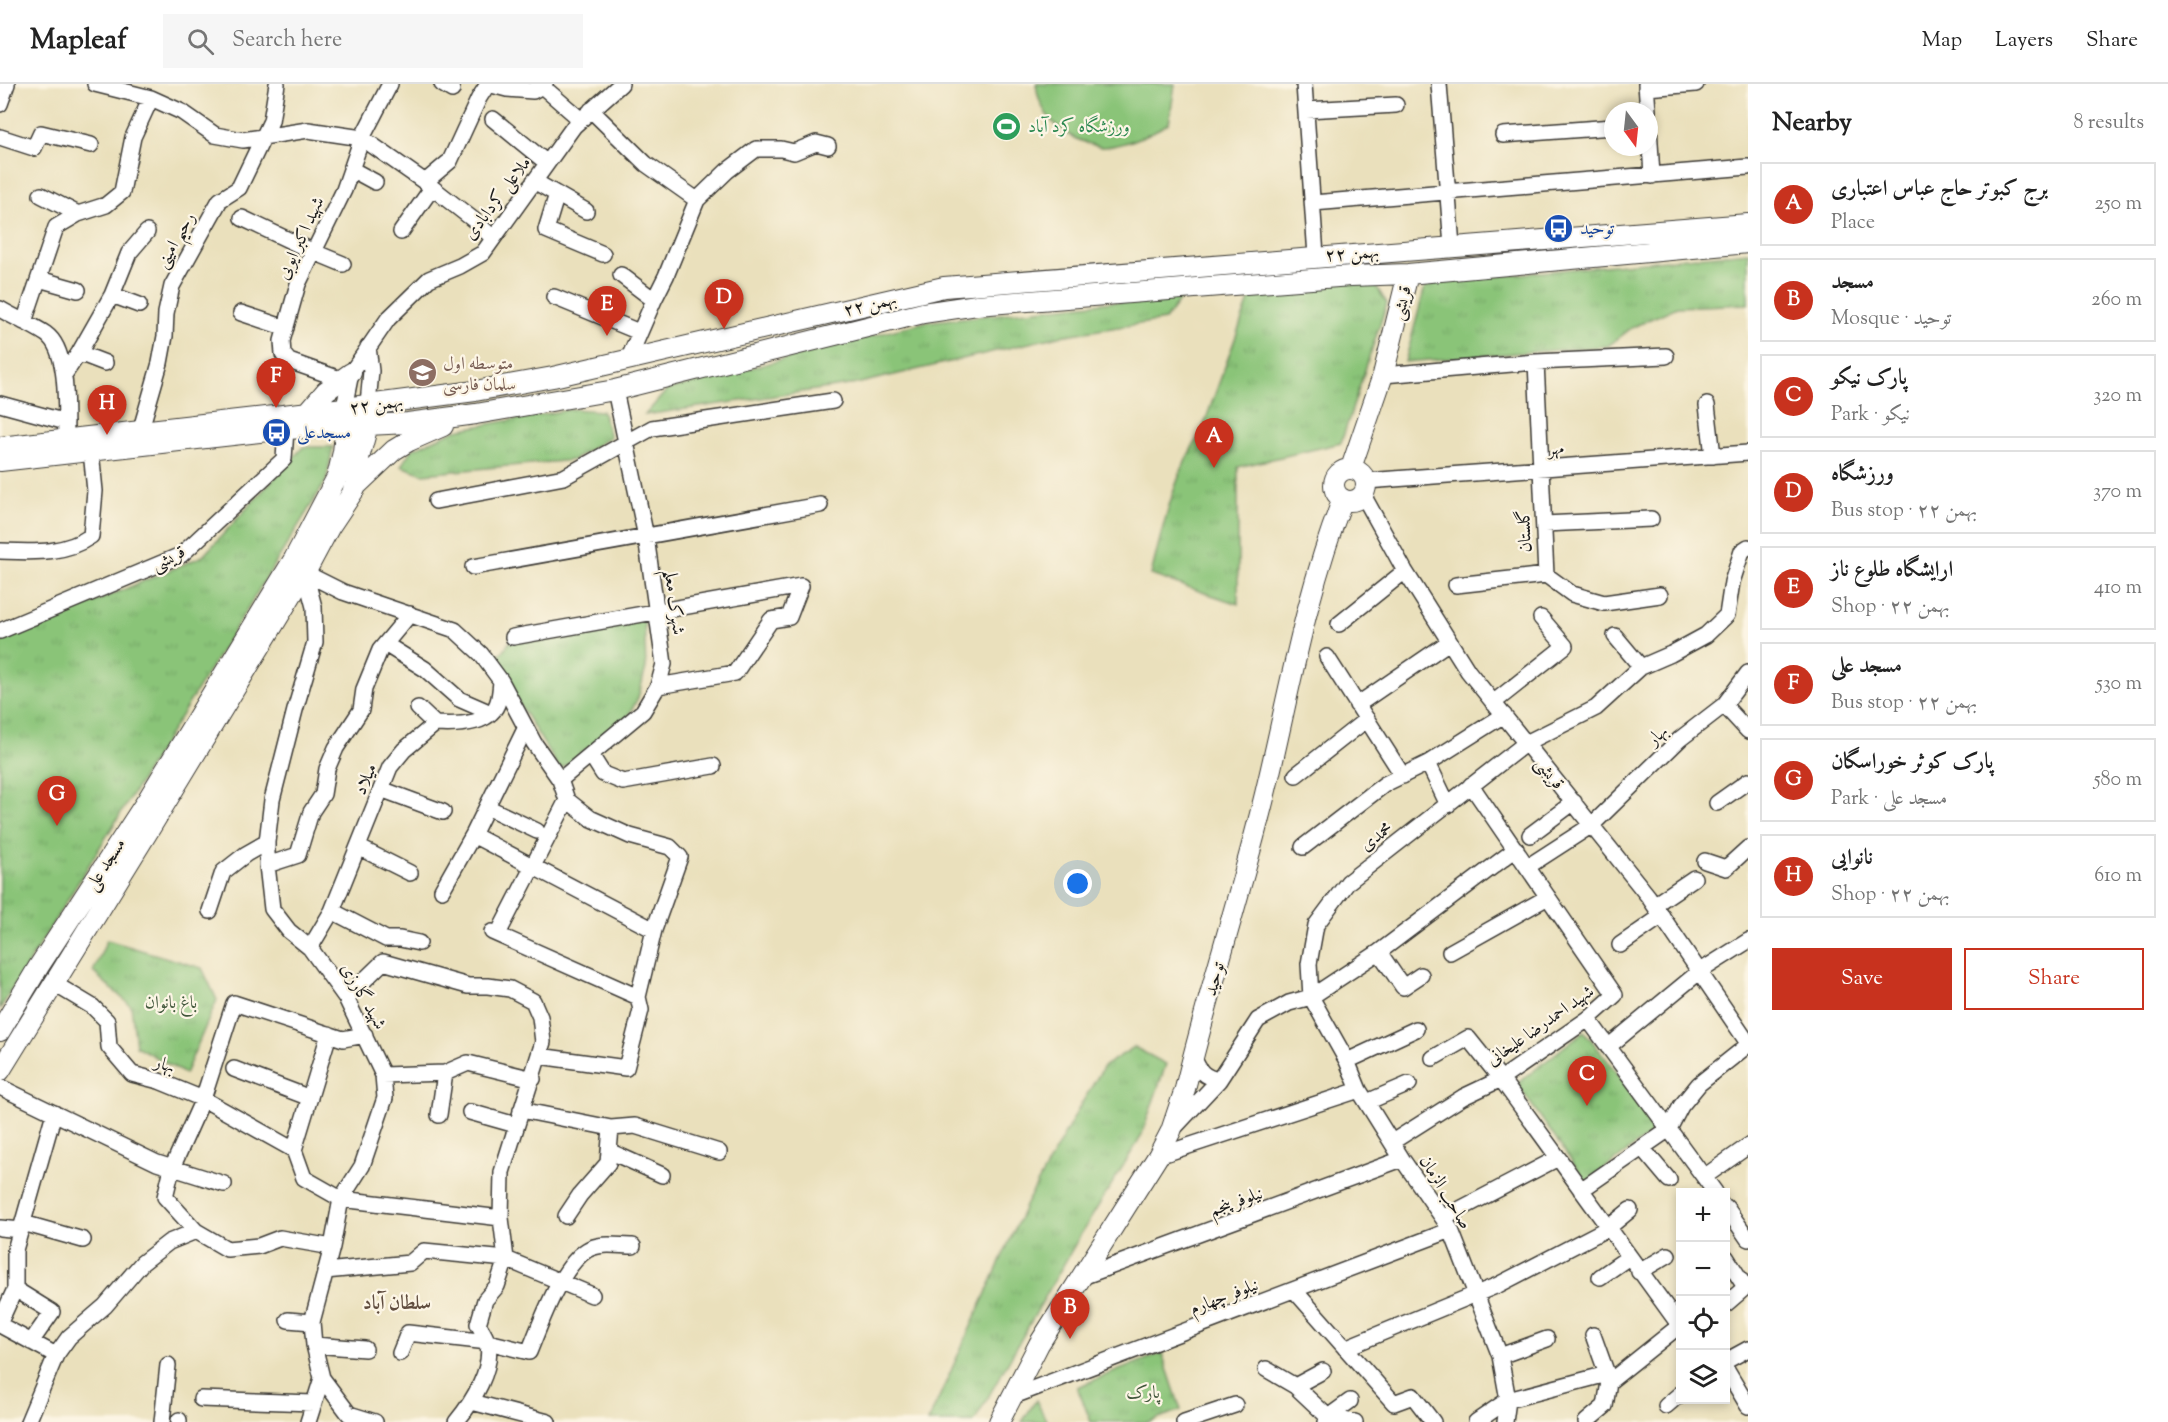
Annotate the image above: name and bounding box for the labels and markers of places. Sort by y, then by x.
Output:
sports icon: ورزشگاه کرد آباد [991,110,1023,142]
place label: ورزشگاه کرد آباد [1028,114,1130,141]
bus stop icon: توحید [1543,212,1575,244]
place label: توحید [1580,217,1615,243]
pin: D [704,280,744,329]
pin: E [588,286,626,336]
place label: متوسطه اول سلمان فارسی [443,352,516,399]
school or university icon: متوسطه اول سلمان فارسی [406,357,438,389]
pin: F [256,358,296,408]
pin: H [88,386,126,435]
bus stop icon: مسجدعلی [260,416,292,448]
pin: A [1194,418,1234,468]
place label: مسجدعلی [297,421,351,447]
pin: G [38,776,76,826]
pin: C [1568,1056,1606,1106]
pin: B [1050,1290,1090,1339]

